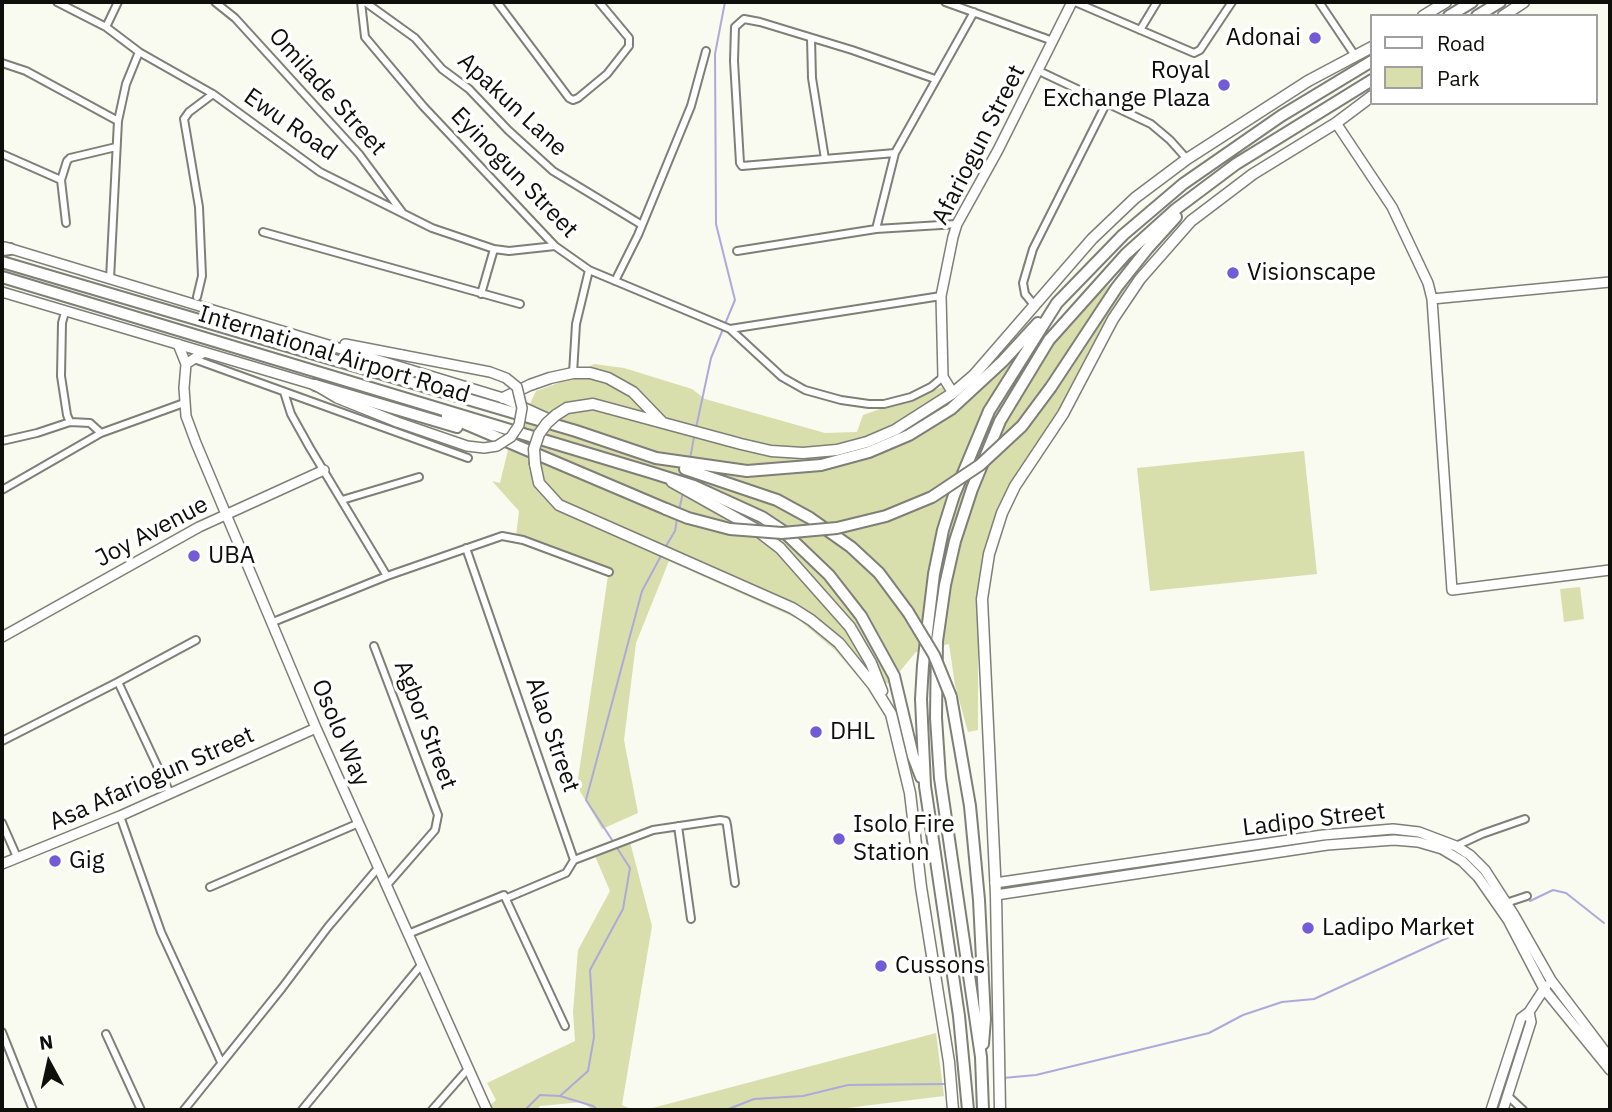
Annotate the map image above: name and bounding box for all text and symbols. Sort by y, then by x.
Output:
legend [1370,14,1598,105]
street label: Omilade Street [262,22,392,162]
place label: Adonai [1226,24,1301,52]
text: Road [1437,29,1485,57]
marker: Adonai [1307,30,1323,46]
street label: Apakun Lane [451,47,573,163]
place label: Royal Exchange Plaza [1043,57,1210,113]
street label: Afariogun Street [926,60,1032,230]
text: Park [1437,64,1480,92]
marker: Royal Exchange Plaza [1216,77,1232,93]
street label: Ewu Road [238,83,342,167]
street label: Eyinogun Street [444,102,584,244]
place label: Visionscape [1247,259,1376,287]
marker: Visionscape [1225,265,1241,281]
street label: International Airport Road [195,300,473,410]
street label: Joy Avenue [91,490,213,574]
place label: UBA [208,542,255,570]
marker: UBA [186,548,202,564]
street label: Agbor Street [387,656,463,794]
street label: Alao Street [519,674,585,796]
street label: Osolo Way [305,675,375,791]
place label: DHL [830,718,875,746]
street label: Asa Afariogun Street [45,721,259,837]
marker: DHL [808,724,824,740]
street label: Ladipo Street [1241,797,1387,843]
place label: Isolo Fire Station [853,811,955,867]
marker: Isolo Fire Station [831,831,847,847]
place label: Gig [69,847,104,875]
marker: Gig [47,853,63,869]
place label: Ladipo Market [1322,914,1475,942]
marker: Ladipo Market [1300,920,1316,936]
place label: Cussons [895,952,986,980]
marker: Cussons [873,958,889,974]
north arrow [14,1028,84,1098]
text: N [38,1029,55,1055]

